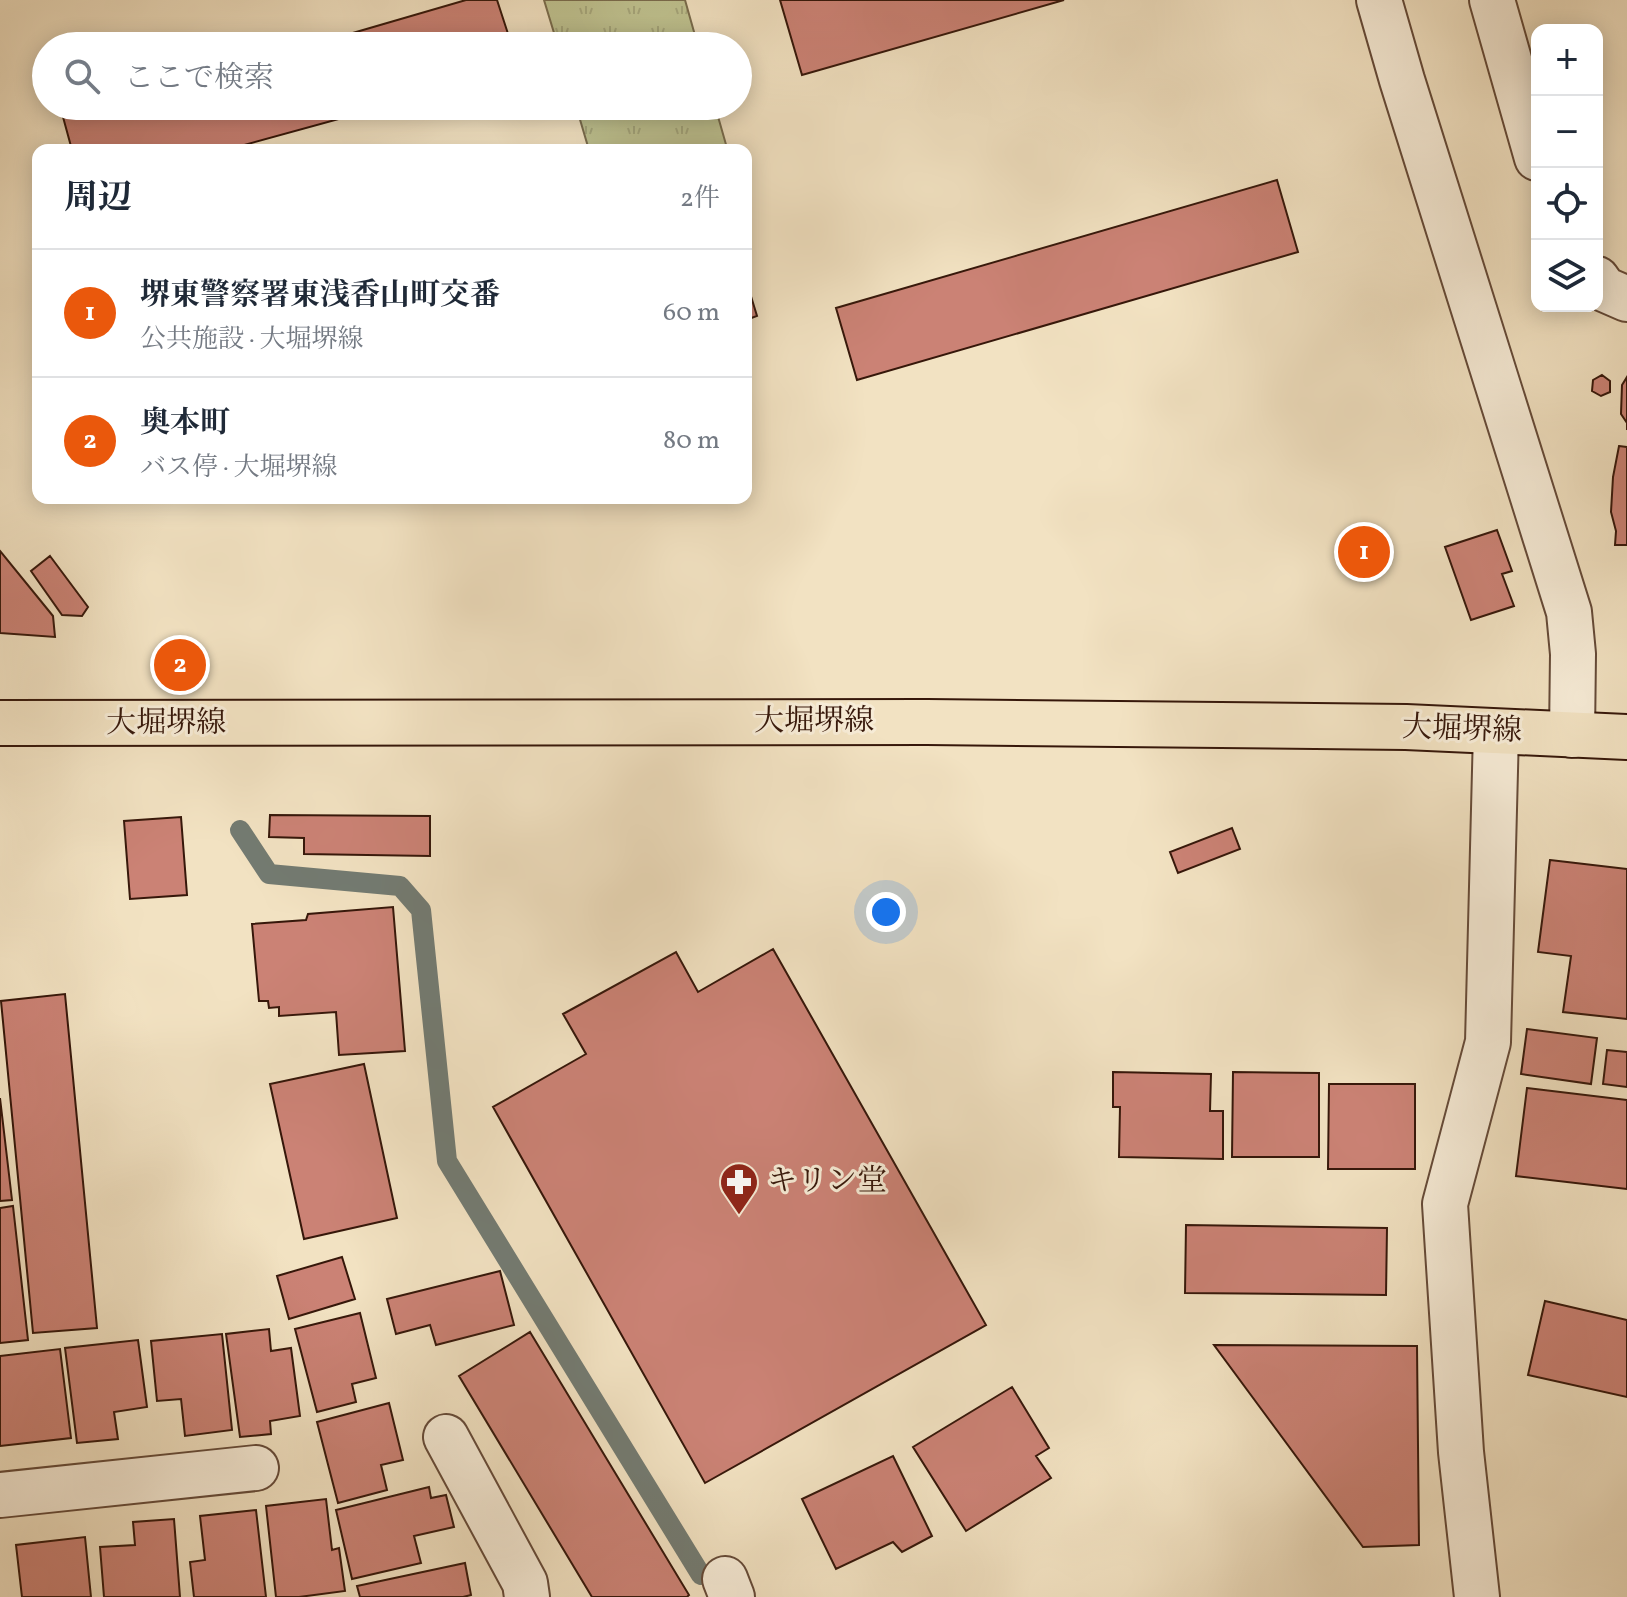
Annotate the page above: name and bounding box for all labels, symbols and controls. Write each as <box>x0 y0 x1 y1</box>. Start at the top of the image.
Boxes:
map controls <box>1531 24 1603 312</box>
button: + <box>1531 24 1603 96</box>
search box <box>32 32 752 120</box>
icon: search <box>60 54 104 98</box>
text: ここで検索 <box>124 58 274 100</box>
button: − <box>1531 96 1603 168</box>
button: locate <box>1531 168 1603 240</box>
text: 周辺 <box>64 176 132 223</box>
text: 2件 <box>680 181 720 217</box>
button: layers <box>1531 240 1603 312</box>
text: 堺東警察署東浅香山町交番 <box>140 275 500 317</box>
text: 1 <box>85 295 95 331</box>
text: 60 m <box>663 295 720 331</box>
text: 公共施設 · 大堀堺線 <box>140 322 364 358</box>
text: 奥本町 <box>140 403 230 445</box>
text: 2 <box>83 423 97 459</box>
text: 80 m <box>663 423 720 459</box>
text: バス停 · 大堀堺線 <box>140 450 338 486</box>
pin: 1 <box>1338 522 1390 582</box>
pin: 2 <box>154 635 206 695</box>
street label: 大堀堺線 <box>754 701 874 743</box>
street label: 大堀堺線 <box>106 703 226 745</box>
street label: 大堀堺線 <box>1401 707 1523 753</box>
your location <box>866 892 906 932</box>
pharmacy icon: キリン堂 <box>718 1161 760 1216</box>
place label: キリン堂 <box>767 1161 887 1203</box>

